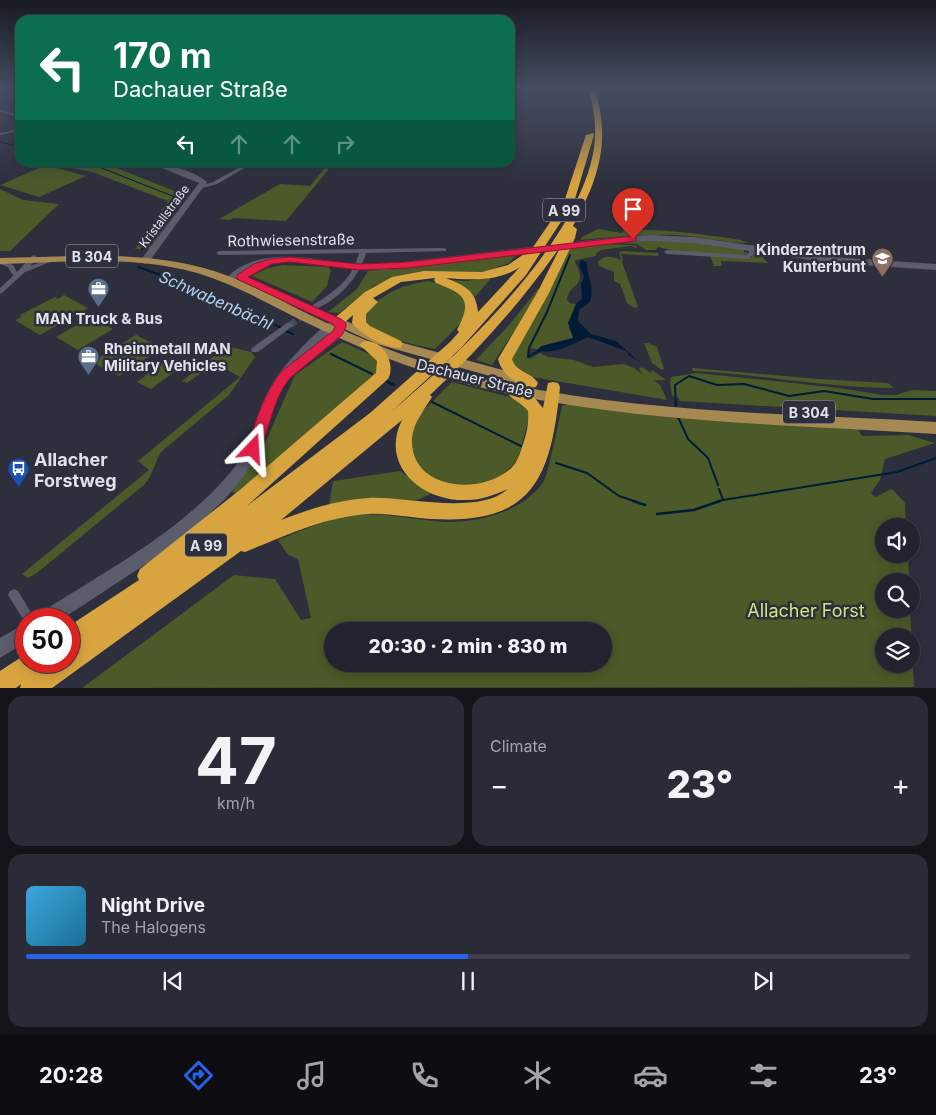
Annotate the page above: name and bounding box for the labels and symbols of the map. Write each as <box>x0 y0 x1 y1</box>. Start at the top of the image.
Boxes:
street label: Kristallstraße <box>136 182 192 250</box>
pin <box>612 188 654 239</box>
road number: A 99 <box>543 198 585 222</box>
street label: Rothwiesenstraße <box>227 229 355 251</box>
place label: Kinderzentrum Kunterbunt <box>756 240 866 276</box>
road number: B 304 <box>66 245 118 268</box>
school or university icon: Kinderzentrum Kunterbunt <box>870 246 894 277</box>
water label: Schwabenbächl <box>156 266 276 334</box>
office icon: MAN Truck & Bus <box>87 277 111 308</box>
place label: MAN Truck & Bus <box>35 309 163 328</box>
place label: Rheinmetall MAN Military Vehicles <box>104 339 231 375</box>
office icon: Rheinmetall MAN Military Vehicles <box>76 345 100 376</box>
street label: Dachauer Straße <box>415 354 535 402</box>
road number: B 304 <box>783 401 835 424</box>
position arrow <box>226 422 278 474</box>
place label: Allacher Forstweg <box>34 449 117 491</box>
bus stop icon: Allacher Forstweg <box>6 457 30 488</box>
road number: A 99 <box>185 534 227 556</box>
park label: Allacher Forst <box>747 600 865 621</box>
speed limit sign: 50 <box>15 608 80 673</box>

